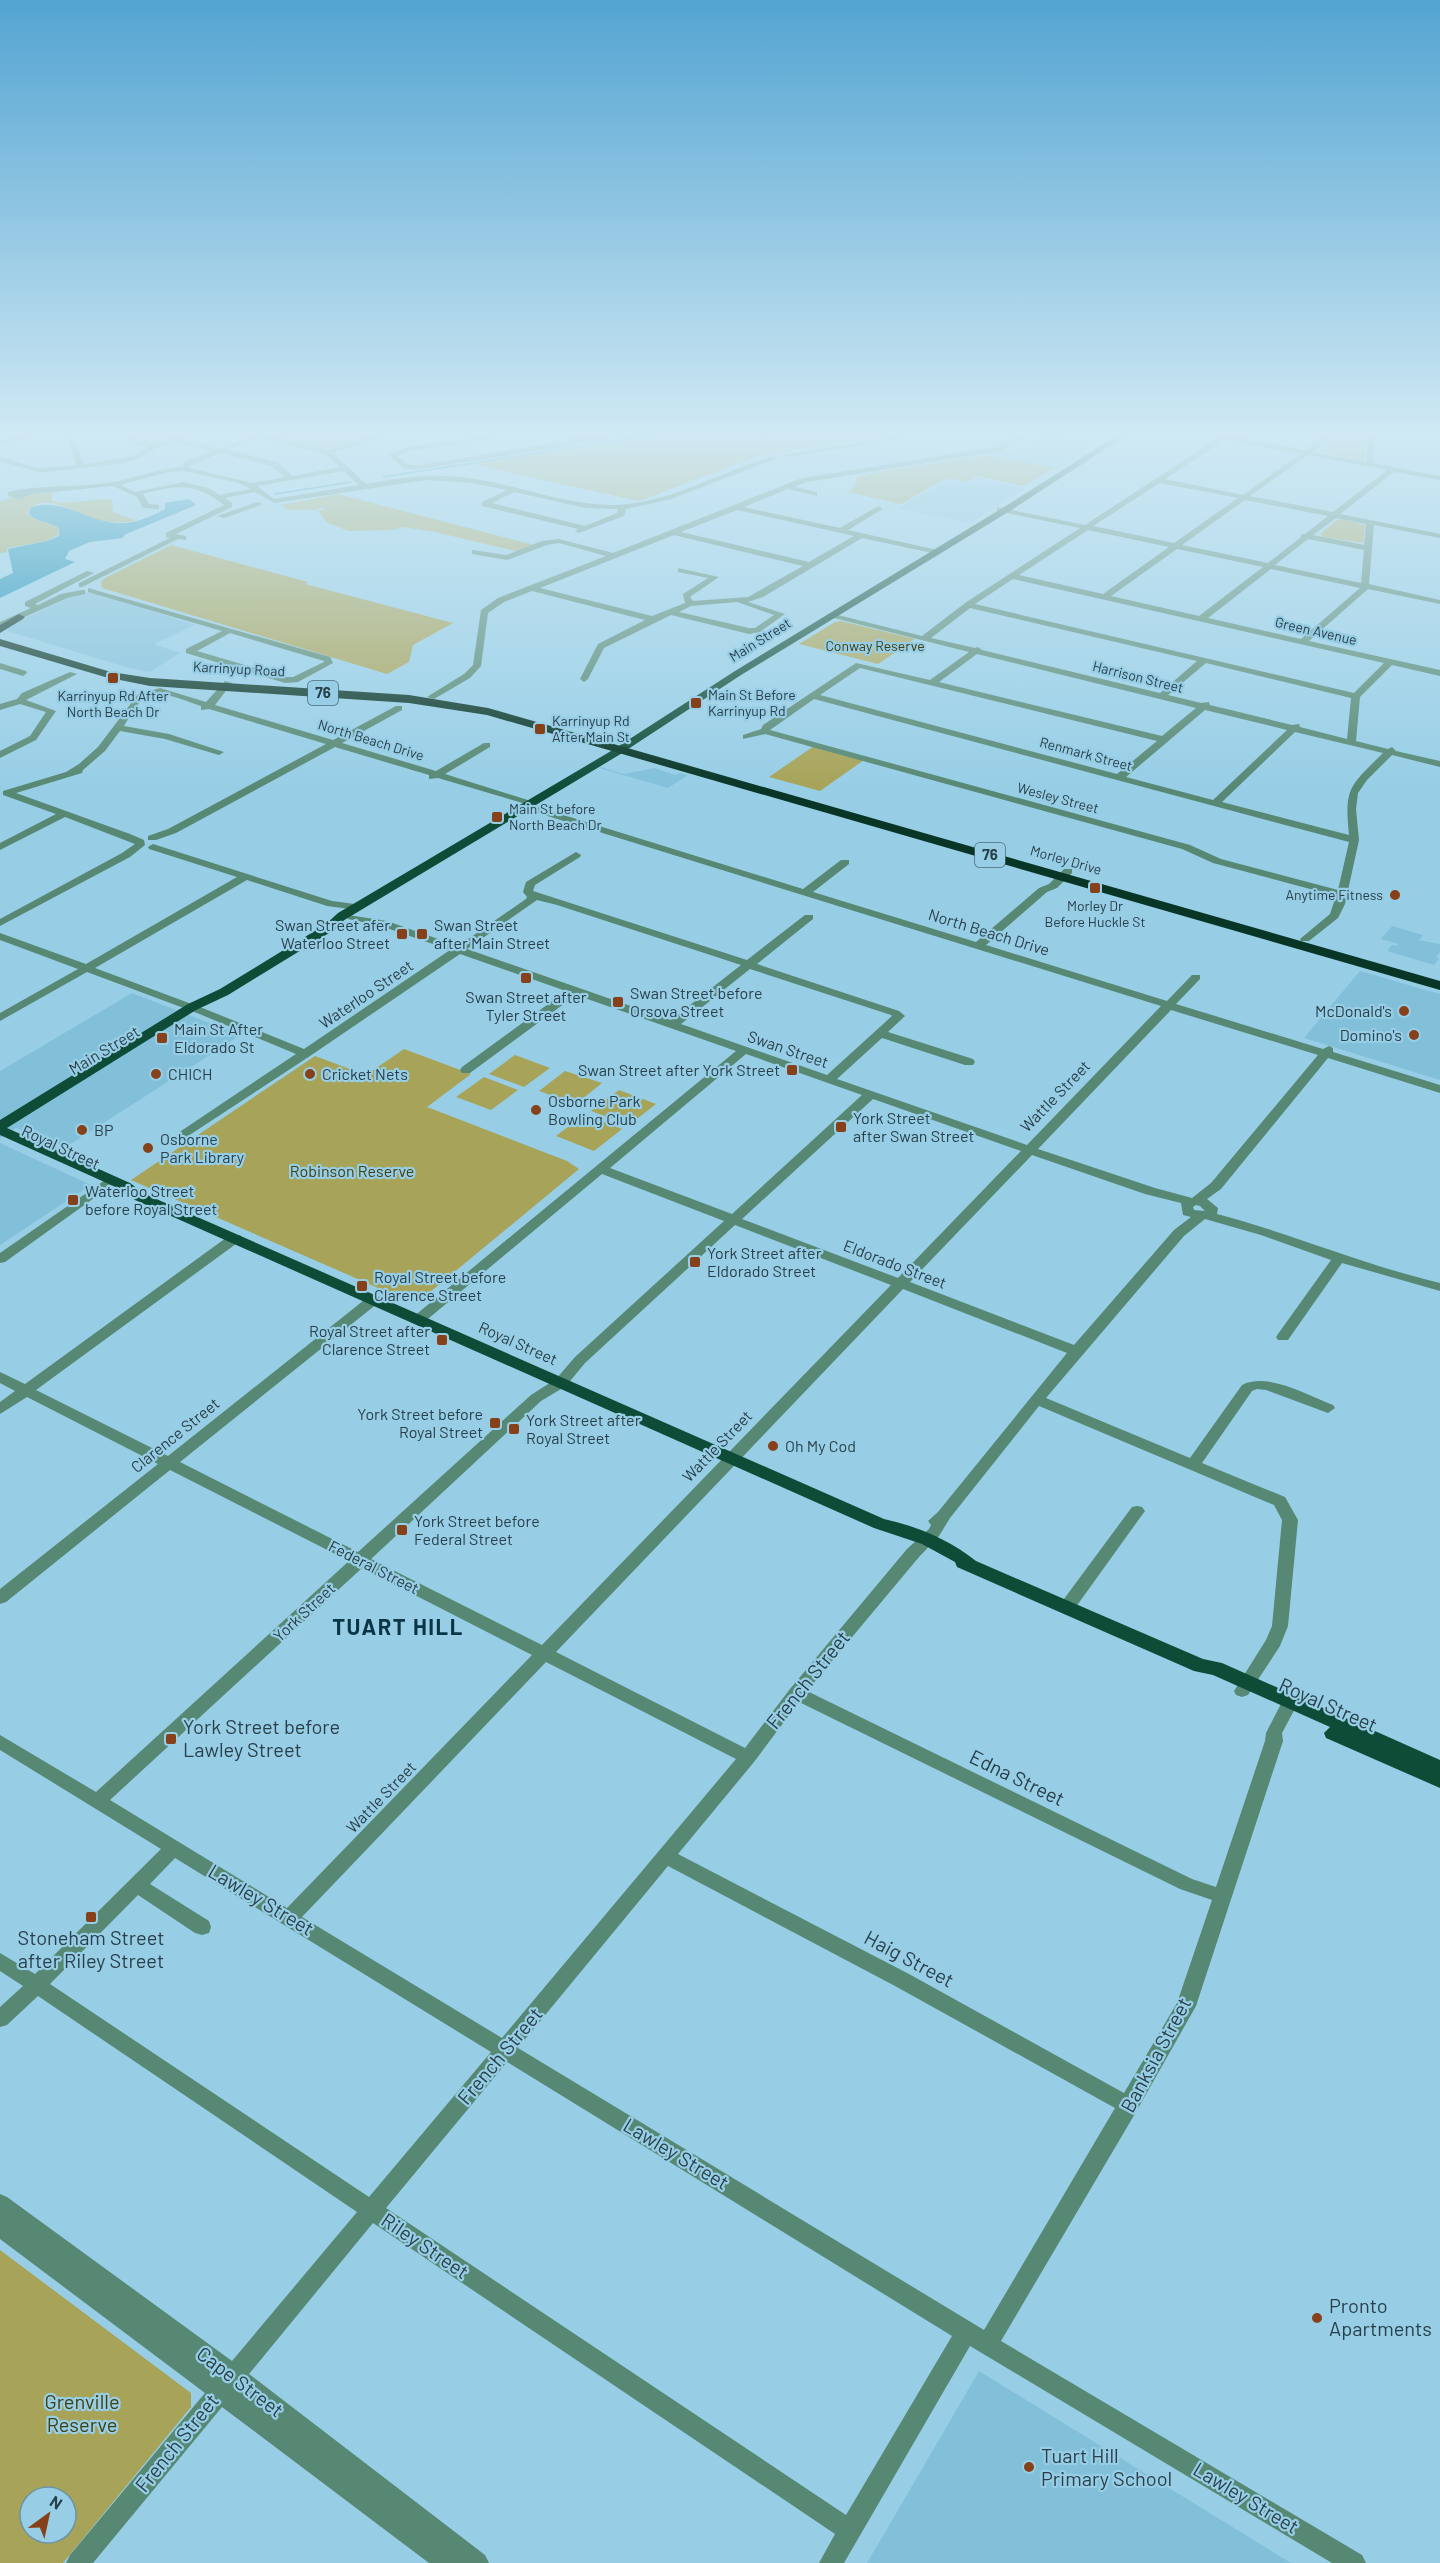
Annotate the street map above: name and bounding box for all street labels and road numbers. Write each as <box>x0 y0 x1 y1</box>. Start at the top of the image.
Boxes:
street label: Green Avenue <box>1274 613 1359 648</box>
street label: Main Street <box>726 614 794 665</box>
street label: Harrison Street <box>1091 657 1185 696</box>
street label: Karrinyup Road <box>192 658 286 679</box>
road number: 76 <box>308 681 338 705</box>
street label: North Beach Drive <box>316 715 426 764</box>
street label: Renmark Street <box>1038 733 1134 774</box>
street label: Wesley Street <box>1016 778 1101 817</box>
street label: Morley Drive <box>1028 841 1104 878</box>
road number: 76 <box>975 843 1005 867</box>
street label: North Beach Drive <box>926 904 1052 959</box>
street label: Waterloo Street <box>315 955 416 1032</box>
street label: Main Street <box>65 1021 143 1078</box>
street label: Swan Street <box>745 1026 831 1071</box>
street label: Wattle Street <box>1016 1056 1093 1135</box>
street label: Royal Street <box>19 1120 103 1173</box>
street label: Eldorado Street <box>841 1235 950 1292</box>
street label: Royal Street <box>476 1317 560 1368</box>
street label: Clarence Street <box>127 1393 223 1476</box>
street label: Wattle Street <box>678 1406 755 1485</box>
street label: Federal Street <box>326 1536 423 1597</box>
street label: York Street <box>269 1578 338 1645</box>
street label: French Street <box>760 1625 854 1733</box>
street label: Royal Street <box>1276 1672 1381 1736</box>
street label: Edna Street <box>966 1744 1069 1810</box>
street label: Wattle Street <box>342 1757 419 1836</box>
street label: Lawley Street <box>204 1858 319 1940</box>
street label: Haig Street <box>861 1925 958 1992</box>
street label: Banksia Street <box>1115 1993 1195 2116</box>
street label: French Street <box>452 2002 547 2109</box>
street label: Lawley Street <box>619 2112 734 2194</box>
street label: Riley Street <box>377 2207 474 2283</box>
street label: Cape Street <box>192 2341 289 2422</box>
street label: French Street <box>129 2388 223 2496</box>
street label: Lawley Street <box>1189 2456 1304 2538</box>

